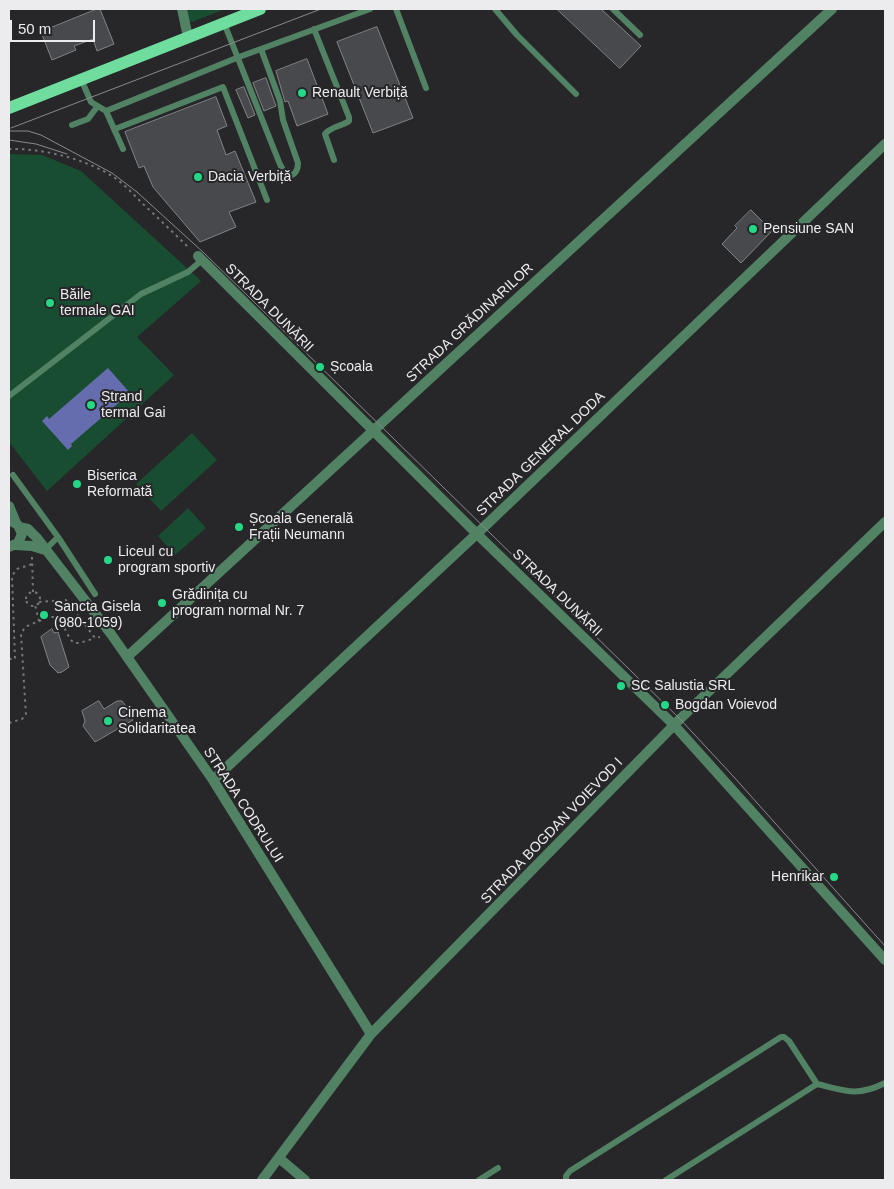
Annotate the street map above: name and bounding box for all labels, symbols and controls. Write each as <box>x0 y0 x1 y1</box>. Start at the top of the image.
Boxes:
scale bar <box>12 10 98 42</box>
text: 50 m <box>18 20 51 37</box>
place label: Renault Verbiță <box>312 85 408 101</box>
marker: Renault Verbiță <box>296 87 308 99</box>
place label: Dacia Verbiță <box>208 169 291 185</box>
marker: Dacia Verbiță <box>192 171 204 183</box>
place label: Pensiune SAN <box>763 221 854 237</box>
marker: Pensiune SAN <box>747 223 759 235</box>
street label: STRADA DUNĂRII <box>221 260 317 356</box>
street label: STRADA GRĂDINARILOR <box>403 260 537 386</box>
place label: Băile termale GAI <box>60 287 135 320</box>
marker: Băile termale GAI <box>44 297 56 309</box>
place label: Școala <box>330 359 373 375</box>
marker: Școala <box>314 361 326 373</box>
street label: STRADA GENERAL DODA <box>473 388 609 520</box>
place label: Ștrand termal Gai <box>101 389 166 422</box>
marker: Ștrand termal Gai <box>85 399 97 411</box>
place label: Biserica Reformată <box>87 468 152 501</box>
marker: Biserica Reformată <box>71 478 83 490</box>
place label: Școala Generală Frații Neumann <box>249 511 353 544</box>
marker: Școala Generală Frații Neumann <box>233 521 245 533</box>
place label: Liceul cu program sportiv <box>118 544 215 576</box>
street label: STRADA DUNĂRII <box>509 546 605 640</box>
marker: Liceul cu program sportiv <box>102 554 114 566</box>
place label: Grădinița cu program normal Nr. 7 <box>172 587 304 620</box>
marker: Grădinița cu program normal Nr. 7 <box>156 597 168 609</box>
place label: Sancta Gisela (980-1059) <box>54 599 141 632</box>
marker: Sancta Gisela (980-1059) <box>38 609 50 621</box>
place label: SC Salustia SRL <box>631 678 735 694</box>
marker: SC Salustia SRL <box>615 680 627 692</box>
place label: Bogdan Voievod <box>675 697 777 713</box>
marker: Bogdan Voievod <box>659 699 671 711</box>
place label: Cinema Solidaritatea <box>118 705 196 738</box>
marker: Cinema Solidaritatea <box>102 715 114 727</box>
street label: STRADA CODRULUI <box>200 744 286 866</box>
street label: STRADA BOGDAN VOIEVOD I <box>478 754 626 908</box>
place label: Henrikar <box>771 869 824 885</box>
marker: Henrikar <box>828 871 840 883</box>

